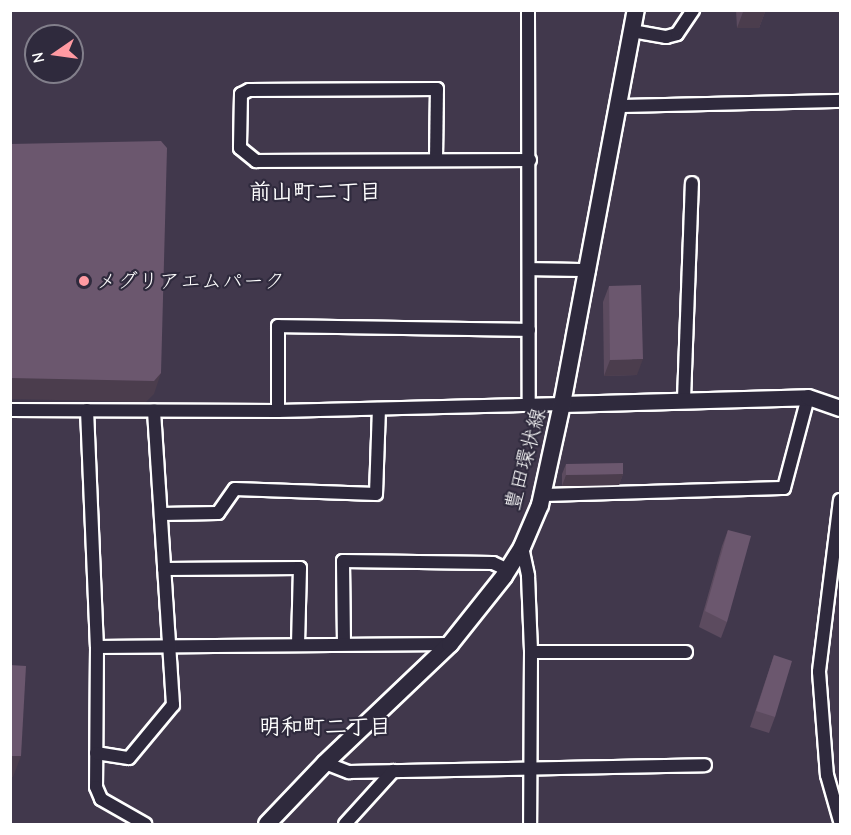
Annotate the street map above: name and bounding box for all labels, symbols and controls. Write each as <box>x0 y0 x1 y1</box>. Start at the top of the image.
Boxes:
north arrow <box>24 24 84 84</box>
text: N <box>28 50 48 65</box>
district label: 前山町二丁目 <box>249 180 381 206</box>
place label: メグリアエムパーク <box>96 268 285 294</box>
marker: メグリアエムパーク <box>77 274 91 288</box>
street label: 豊田環状線 <box>499 405 551 513</box>
district label: 明和町二丁目 <box>259 715 391 741</box>

